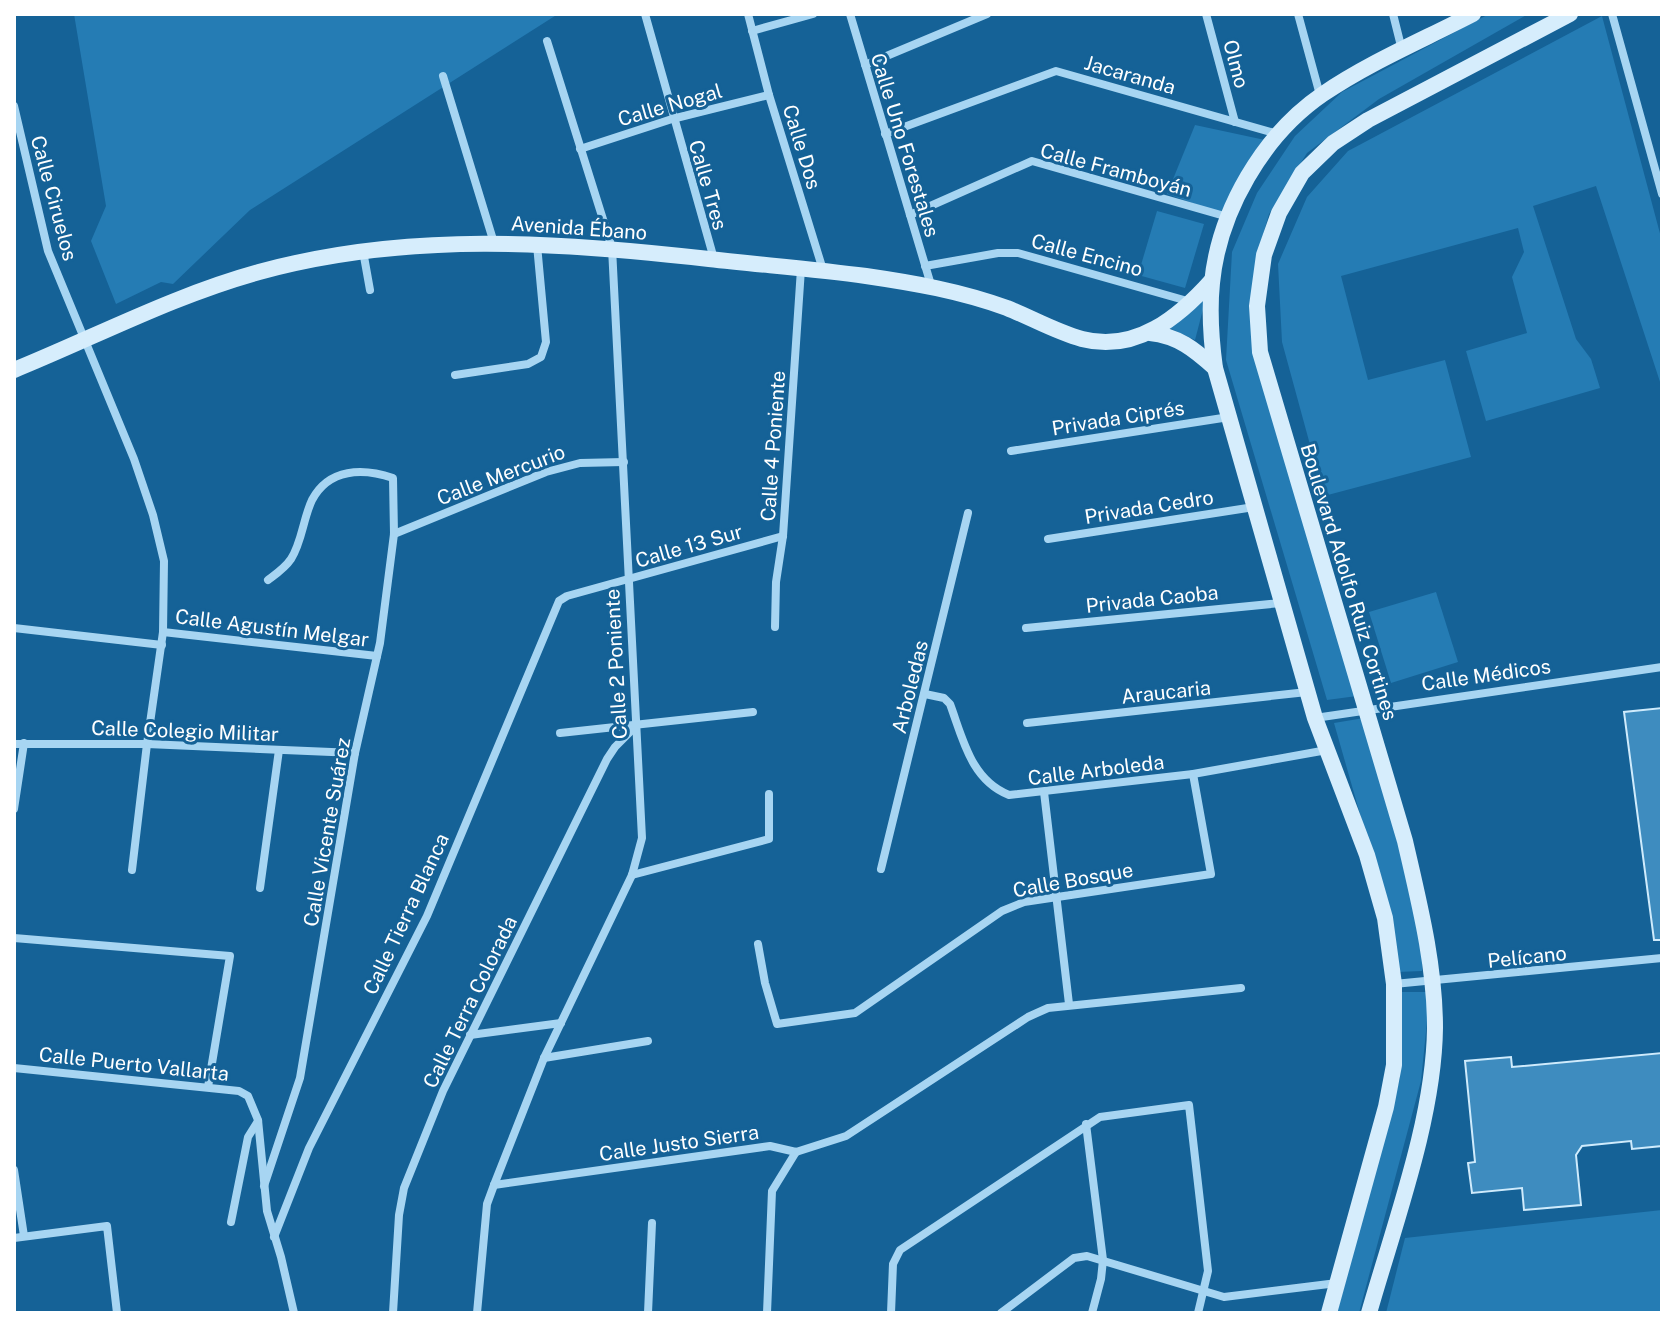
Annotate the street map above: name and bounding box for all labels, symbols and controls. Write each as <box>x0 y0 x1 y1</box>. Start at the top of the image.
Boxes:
street label: Olmo <box>1218 37 1254 91</box>
street label: Calle Uno Forestales <box>866 50 944 240</box>
street label: Jacaranda <box>1082 51 1178 99</box>
street label: Calle Nogal <box>615 79 725 131</box>
street label: Calle Dos <box>778 102 826 192</box>
street label: Calle Ciruelos <box>26 133 82 263</box>
street label: Calle Tres <box>684 137 732 233</box>
street label: Calle Framboyán <box>1038 138 1194 202</box>
street label: Avenida Ébano <box>510 210 648 245</box>
street label: Calle Encino <box>1029 229 1145 281</box>
street label: Calle 4 Poniente <box>756 370 790 522</box>
street label: Privada Ciprés <box>1050 396 1186 440</box>
street label: Calle Mercurio <box>434 440 568 510</box>
street label: Boulevard Adolfo Ruiz Cortines <box>1295 441 1403 723</box>
street label: Privada Cedro <box>1083 485 1215 529</box>
street label: Calle 13 Sur <box>633 519 746 573</box>
street label: Privada Caoba <box>1085 580 1219 618</box>
street label: Calle 2 Poniente <box>600 588 632 740</box>
street label: Calle Agustín Melgar <box>174 604 370 652</box>
street label: Arboledas <box>887 638 933 736</box>
street label: Calle Médicos <box>1420 654 1552 696</box>
street label: Araucaria <box>1120 675 1212 709</box>
street label: Calle Colegio Militar <box>91 716 279 746</box>
street label: Calle Vicente Suárez <box>299 736 355 928</box>
street label: Calle Arboleda <box>1026 750 1166 790</box>
street label: Calle Tierra Blanca <box>358 830 454 998</box>
street label: Calle Bosque <box>1011 858 1135 902</box>
street label: Calle Terra Colorada <box>418 912 522 1092</box>
street label: Pelícano <box>1486 941 1568 973</box>
street label: Calle Puerto Vallarta <box>38 1042 230 1086</box>
street label: Calle Justo Sierra <box>598 1120 760 1166</box>

